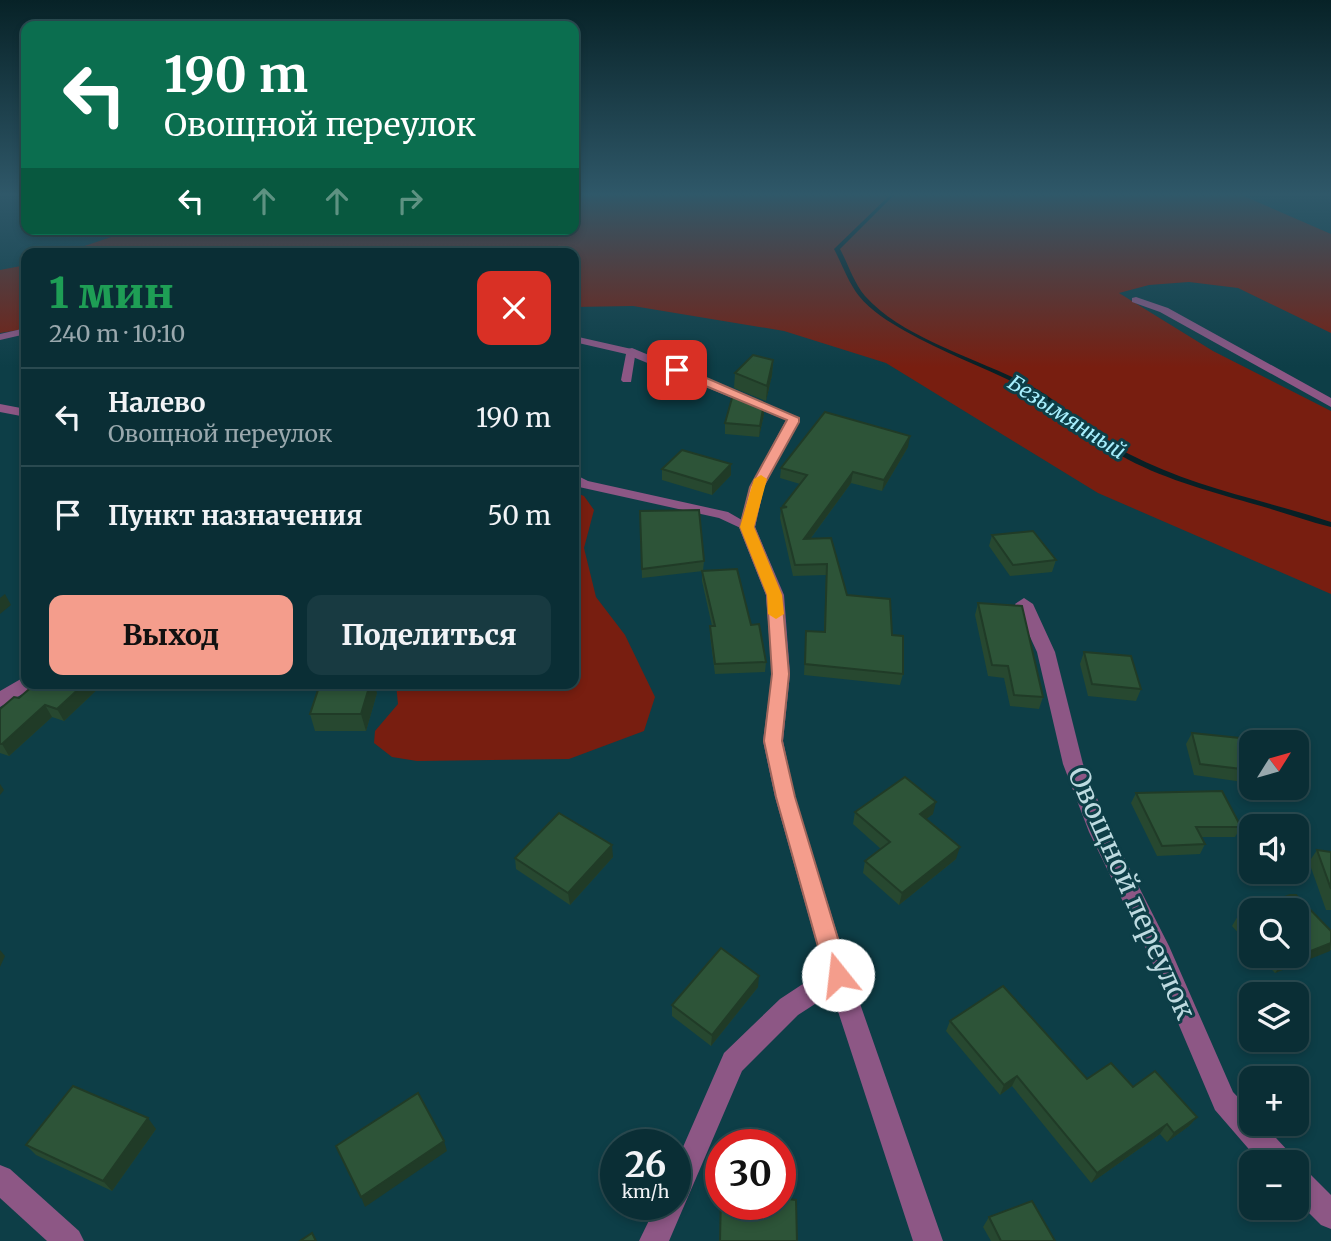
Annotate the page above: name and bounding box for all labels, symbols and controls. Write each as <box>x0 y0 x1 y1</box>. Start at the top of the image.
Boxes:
text: 190 m <box>164 44 308 105</box>
icon: left <box>49 49 140 140</box>
text: Овощной переулок <box>164 105 476 145</box>
icon: left <box>172 182 210 220</box>
icon: ahead <box>245 182 283 220</box>
icon: ahead <box>318 182 356 220</box>
icon: right <box>391 182 429 220</box>
text: 1 мин <box>49 267 174 319</box>
button: close <box>477 271 551 345</box>
text: 240 m · 10:10 <box>49 319 185 348</box>
pin <box>647 340 707 400</box>
icon: arrive <box>658 351 696 389</box>
water label: Безымянный <box>1003 369 1131 465</box>
text: Налево <box>108 386 206 419</box>
icon: left <box>49 398 87 436</box>
text: 190 m <box>476 401 551 434</box>
text: Овощной переулок <box>108 419 332 448</box>
icon: arrive <box>49 496 87 534</box>
text: Пункт назначения <box>108 499 362 532</box>
text: 50 m <box>487 499 551 532</box>
button: Выход <box>49 595 293 675</box>
button: Поделиться <box>307 595 551 675</box>
north arrow <box>1239 730 1309 800</box>
map controls <box>1239 730 1309 1220</box>
street label: Овощной переулок <box>1060 761 1204 1025</box>
button: sound <box>1239 814 1309 884</box>
button: search <box>1239 898 1309 968</box>
position arrow <box>801 938 875 1012</box>
button: layers <box>1239 982 1309 1052</box>
button: + <box>1239 1066 1309 1136</box>
speed limit sign: 30 <box>705 1129 796 1220</box>
text: 26 <box>625 1143 666 1187</box>
button: − <box>1239 1150 1309 1220</box>
text: km/h <box>622 1180 669 1203</box>

